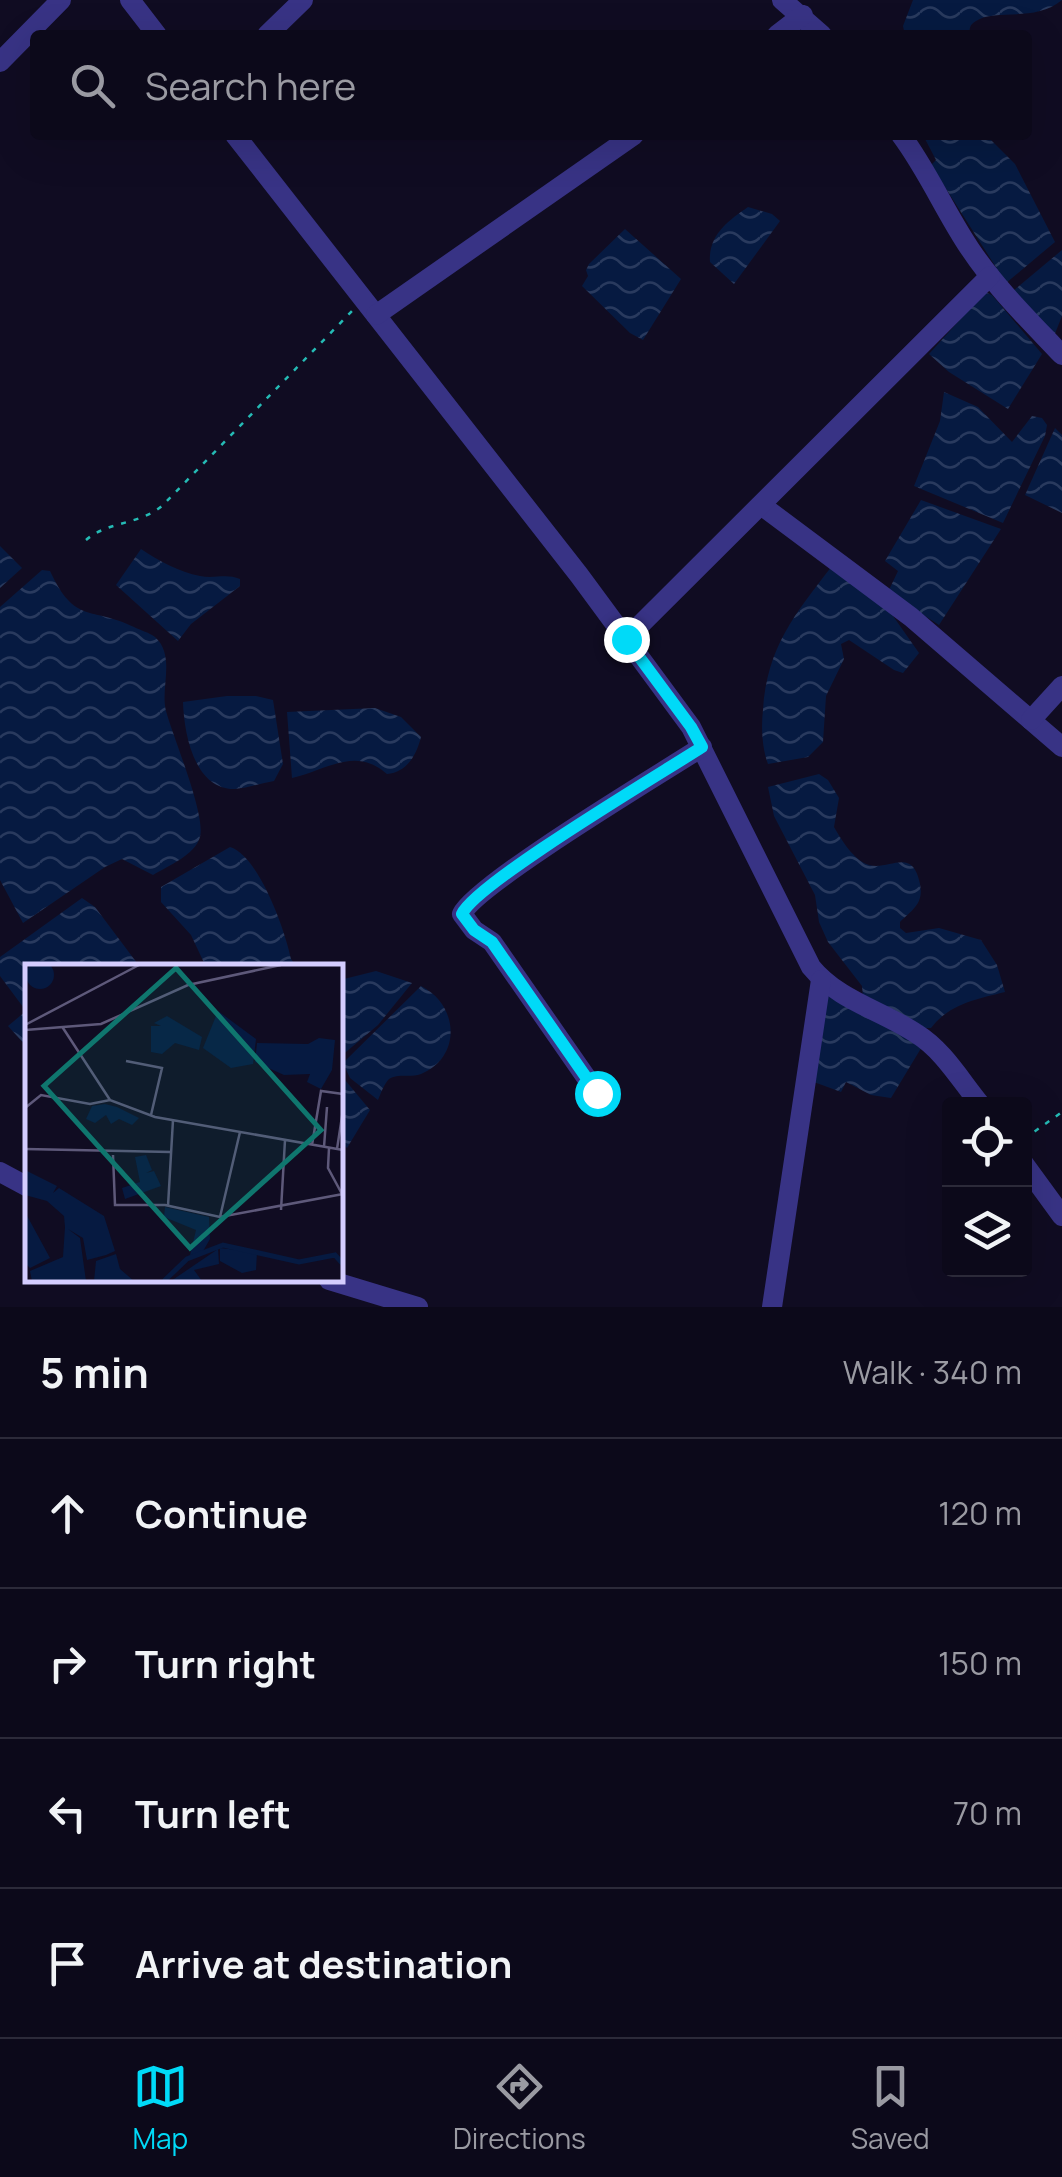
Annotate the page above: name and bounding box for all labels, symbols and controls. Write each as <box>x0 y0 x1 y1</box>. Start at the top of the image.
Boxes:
search box <box>30 30 1032 140</box>
icon: search <box>65 58 120 113</box>
text: Search here <box>145 59 356 111</box>
route end <box>604 617 650 663</box>
inset map <box>25 964 342 1282</box>
route start <box>575 1071 621 1117</box>
map controls <box>942 1097 1032 1277</box>
button: locate <box>942 1097 1032 1187</box>
button: layers <box>942 1187 1032 1277</box>
text: 5 min <box>40 1343 149 1401</box>
text: Walk · 340 m <box>843 1350 1022 1394</box>
icon: ahead <box>40 1486 95 1541</box>
text: Continue <box>135 1487 308 1539</box>
text: 120 m <box>938 1491 1022 1535</box>
icon: right <box>40 1636 95 1691</box>
text: Turn right <box>135 1637 316 1689</box>
text: 150 m <box>938 1641 1022 1685</box>
icon: left <box>40 1786 95 1841</box>
text: Turn left <box>135 1787 291 1839</box>
text: 70 m <box>953 1791 1022 1835</box>
icon: arrive <box>40 1936 95 1991</box>
text: Arrive at destination <box>135 1937 512 1989</box>
tab: Map <box>132 2059 188 2157</box>
tab: Directions <box>453 2059 586 2157</box>
tab: Saved <box>851 2059 930 2157</box>

